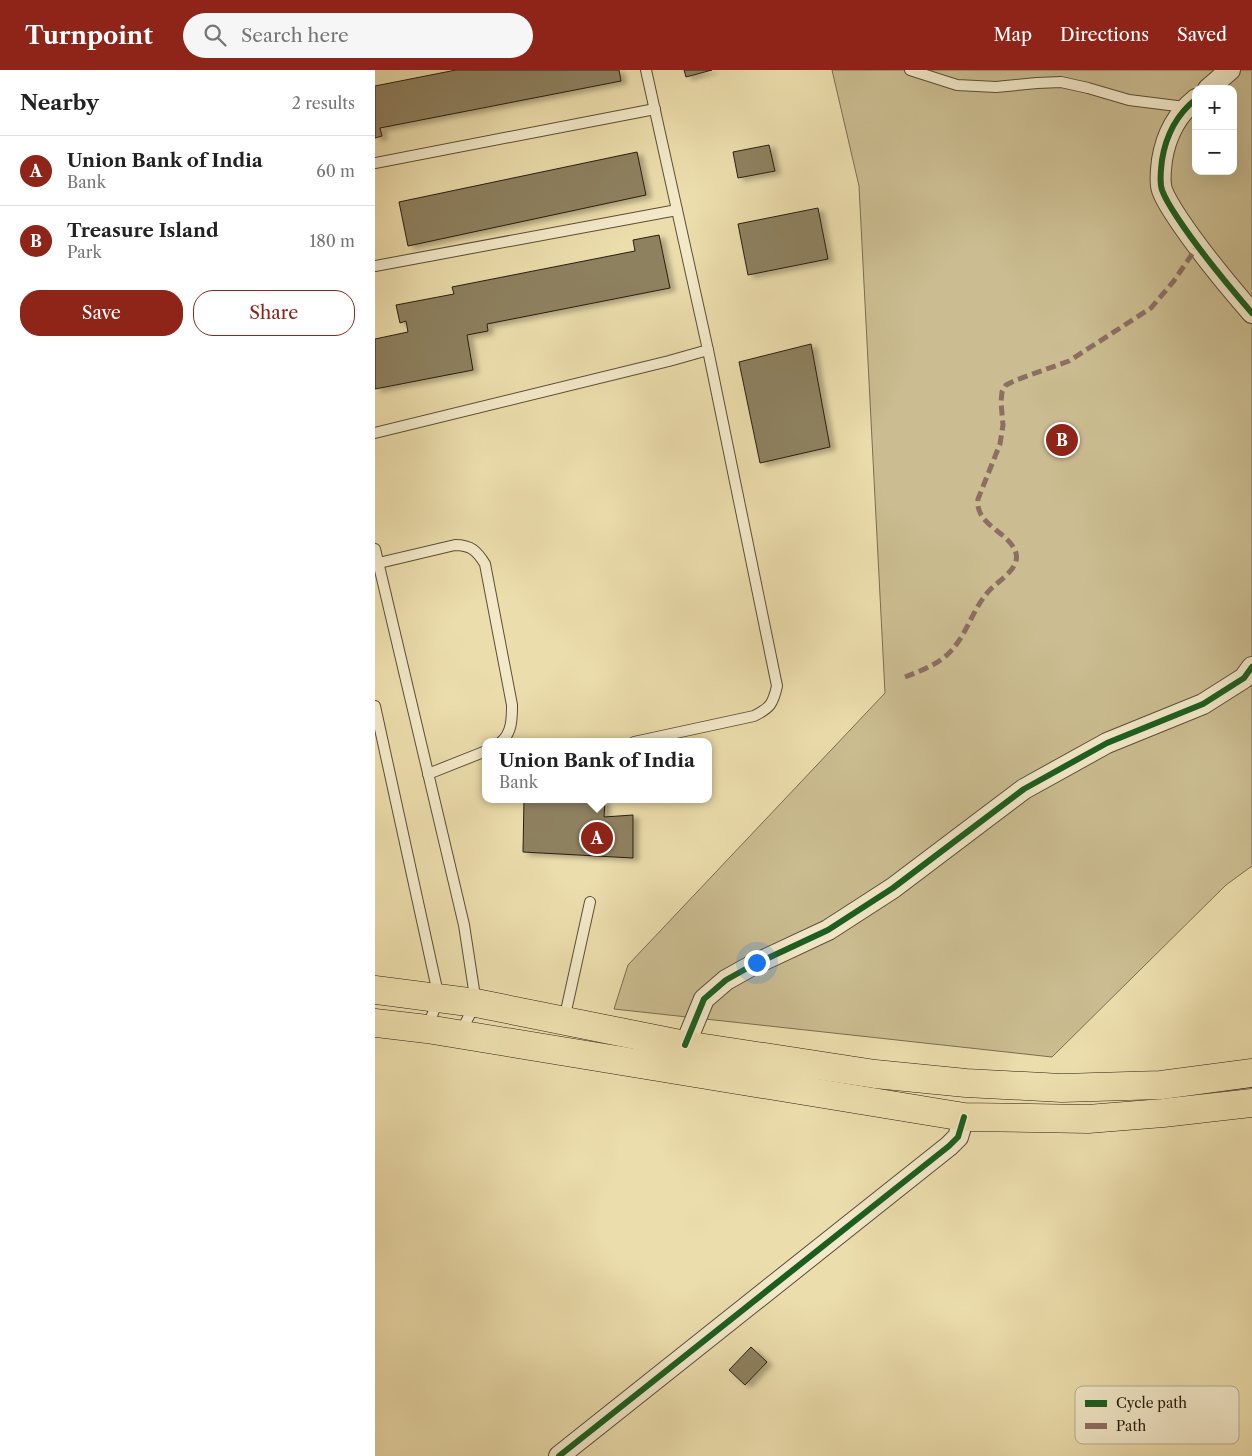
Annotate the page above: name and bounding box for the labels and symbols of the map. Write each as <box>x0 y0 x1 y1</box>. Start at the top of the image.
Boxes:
pin: B <box>1046 421 1078 459</box>
pin: A <box>581 819 613 857</box>
your location <box>744 950 770 976</box>
legend <box>1075 1386 1239 1444</box>
text: Cycle path <box>1116 1394 1187 1412</box>
text: Path <box>1116 1417 1146 1435</box>

